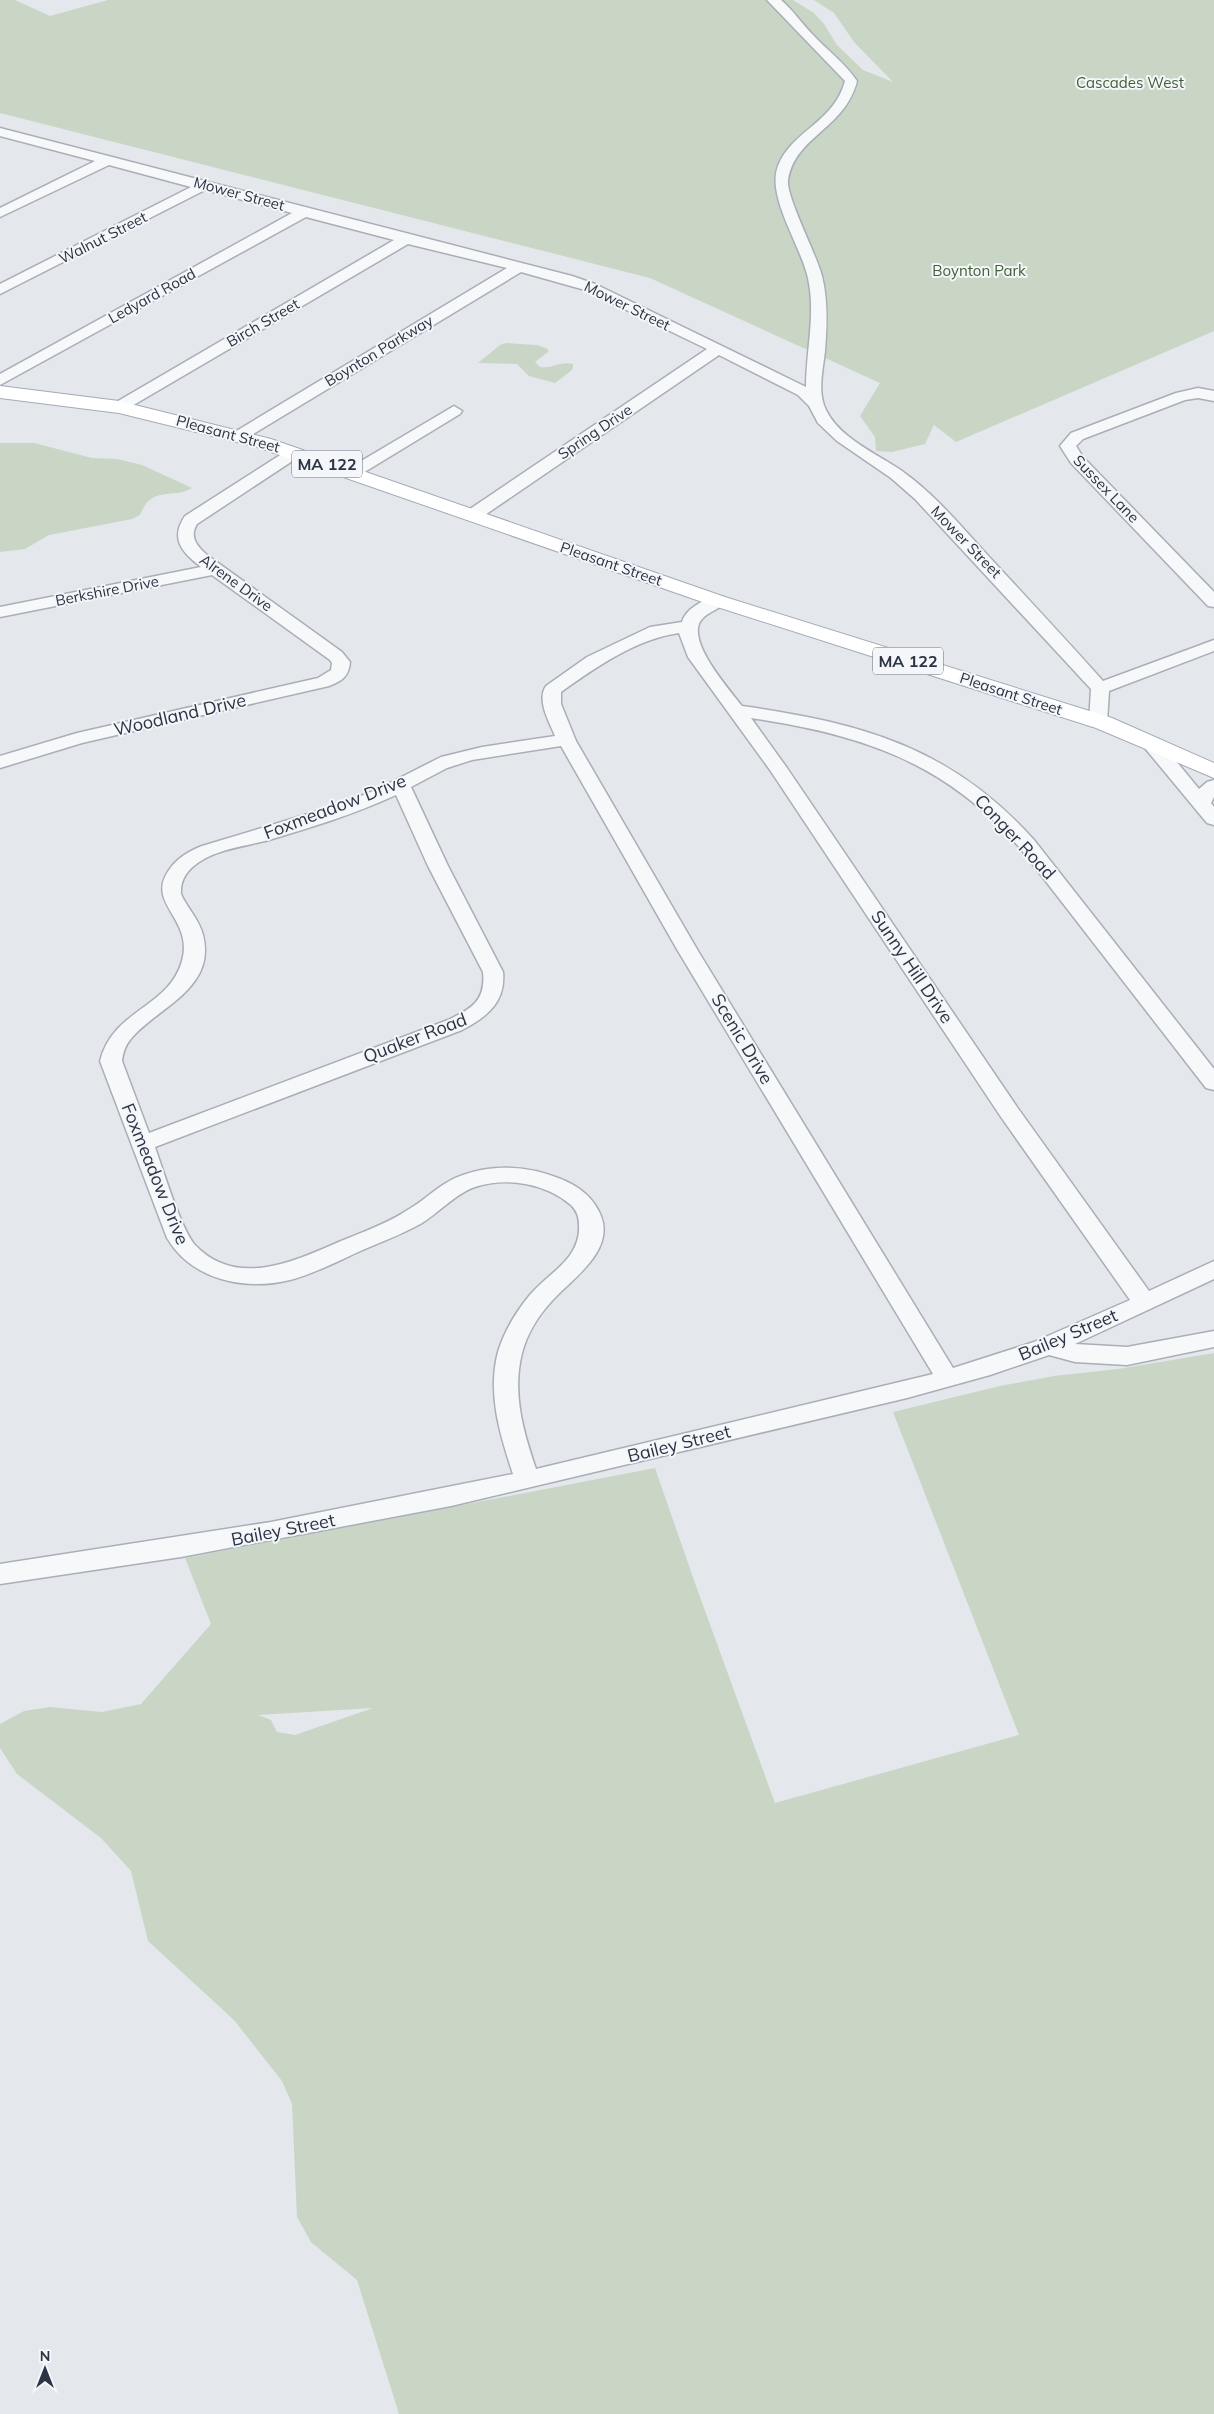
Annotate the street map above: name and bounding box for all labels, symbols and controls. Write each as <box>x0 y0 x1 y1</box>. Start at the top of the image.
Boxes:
park label: Cascades West <box>1076 73 1184 92</box>
street label: Mower Street <box>192 172 287 215</box>
street label: Walnut Street <box>55 207 150 268</box>
park label: Boynton Park <box>932 261 1026 280</box>
street label: Ledyard Road <box>105 264 199 327</box>
street label: Mower Street <box>581 277 673 335</box>
street label: Birch Street <box>223 294 302 351</box>
street label: Boynton Parkway <box>321 311 436 390</box>
street label: Spring Drive <box>554 400 635 463</box>
street label: Pleasant Street <box>174 411 282 456</box>
road number: MA 122 <box>292 450 362 478</box>
street label: Sussex Lane <box>1069 451 1143 527</box>
street label: Mower Street <box>927 502 1006 582</box>
street label: Pleasant Street <box>558 537 665 590</box>
street label: Alrene Drive <box>196 550 276 615</box>
street label: Berkshire Drive <box>54 571 160 610</box>
road number: MA 122 <box>873 648 943 674</box>
street label: Pleasant Street <box>958 668 1065 719</box>
street label: Woodland Drive <box>112 688 248 741</box>
street label: Foxmeadow Drive <box>260 769 409 844</box>
street label: Conger Road <box>970 789 1061 884</box>
street label: Sunny Hill Drive <box>866 906 959 1028</box>
street label: Scenic Drive <box>706 989 778 1088</box>
street label: Quaker Road <box>360 1007 470 1068</box>
street label: Foxmeadow Drive <box>117 1100 194 1248</box>
street label: Bailey Street <box>1015 1303 1121 1366</box>
street label: Bailey Street <box>625 1420 733 1467</box>
street label: Bailey Street <box>229 1508 337 1551</box>
north arrow <box>20 2344 70 2394</box>
text: N <box>40 2347 50 2365</box>

